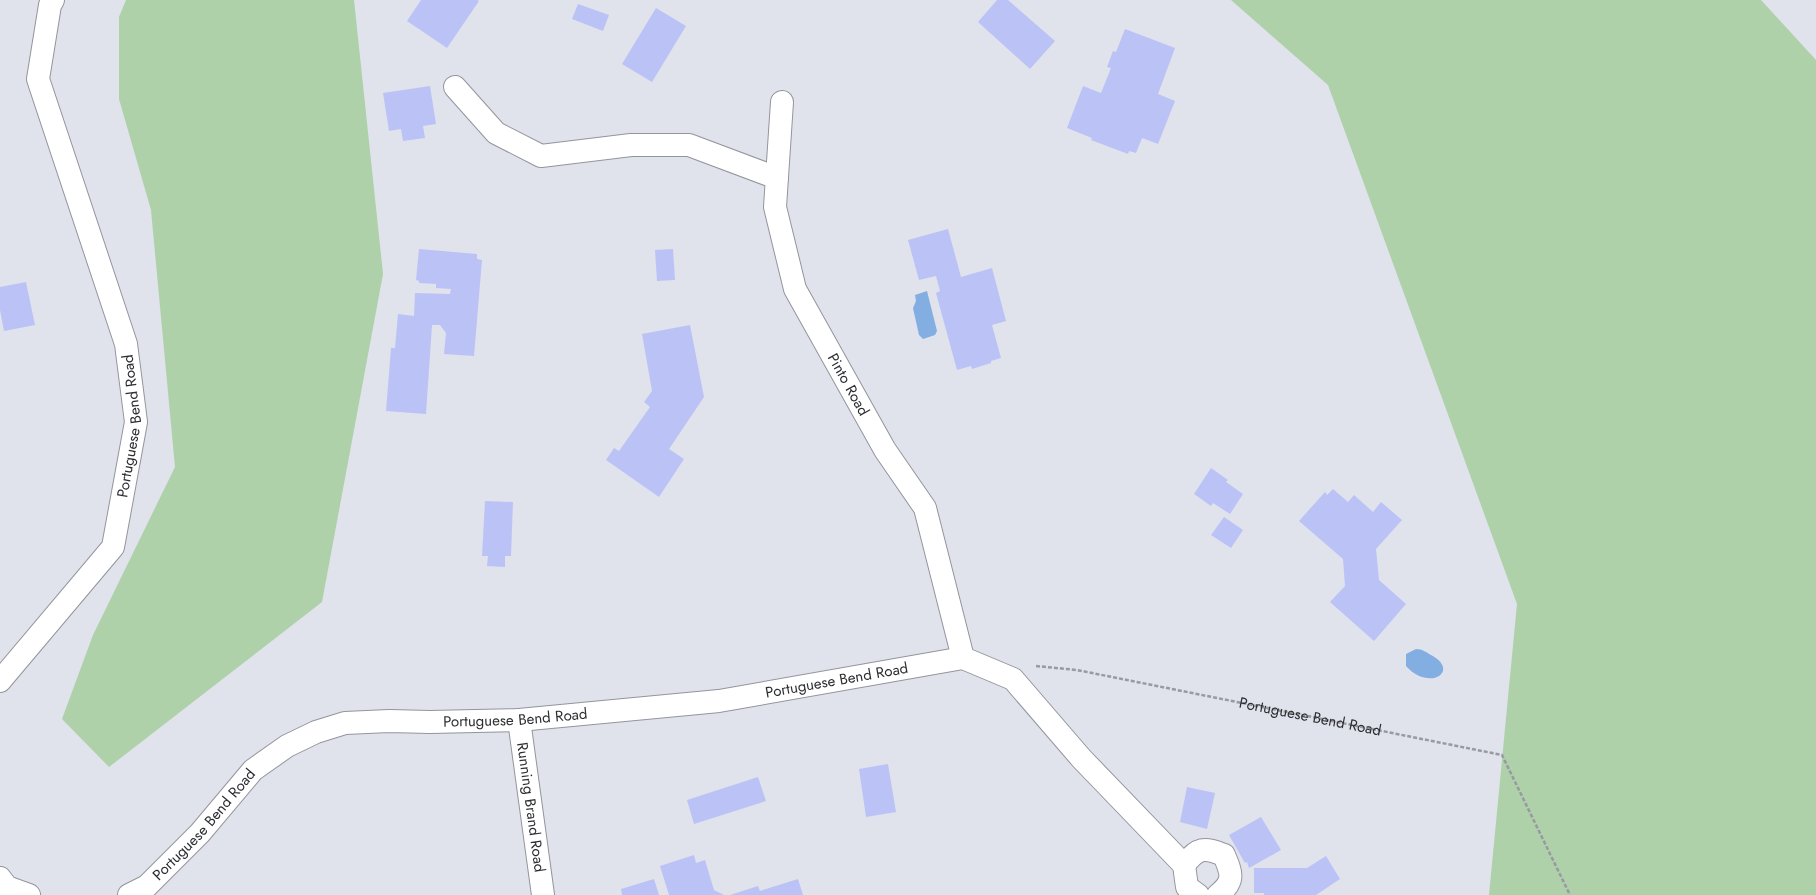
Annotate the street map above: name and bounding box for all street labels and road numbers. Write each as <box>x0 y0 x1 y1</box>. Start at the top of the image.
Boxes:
street label: Pinto Road <box>822 349 875 420</box>
street label: Portuguese Bend Road <box>111 353 147 499</box>
street label: Portuguese Bend Road <box>764 657 910 704</box>
street label: Portuguese Bend Road <box>1237 692 1383 742</box>
street label: Portuguese Bend Road <box>443 703 588 733</box>
street label: Running Brand Road <box>511 741 551 874</box>
street label: Portuguese Bend Road <box>147 764 261 886</box>

